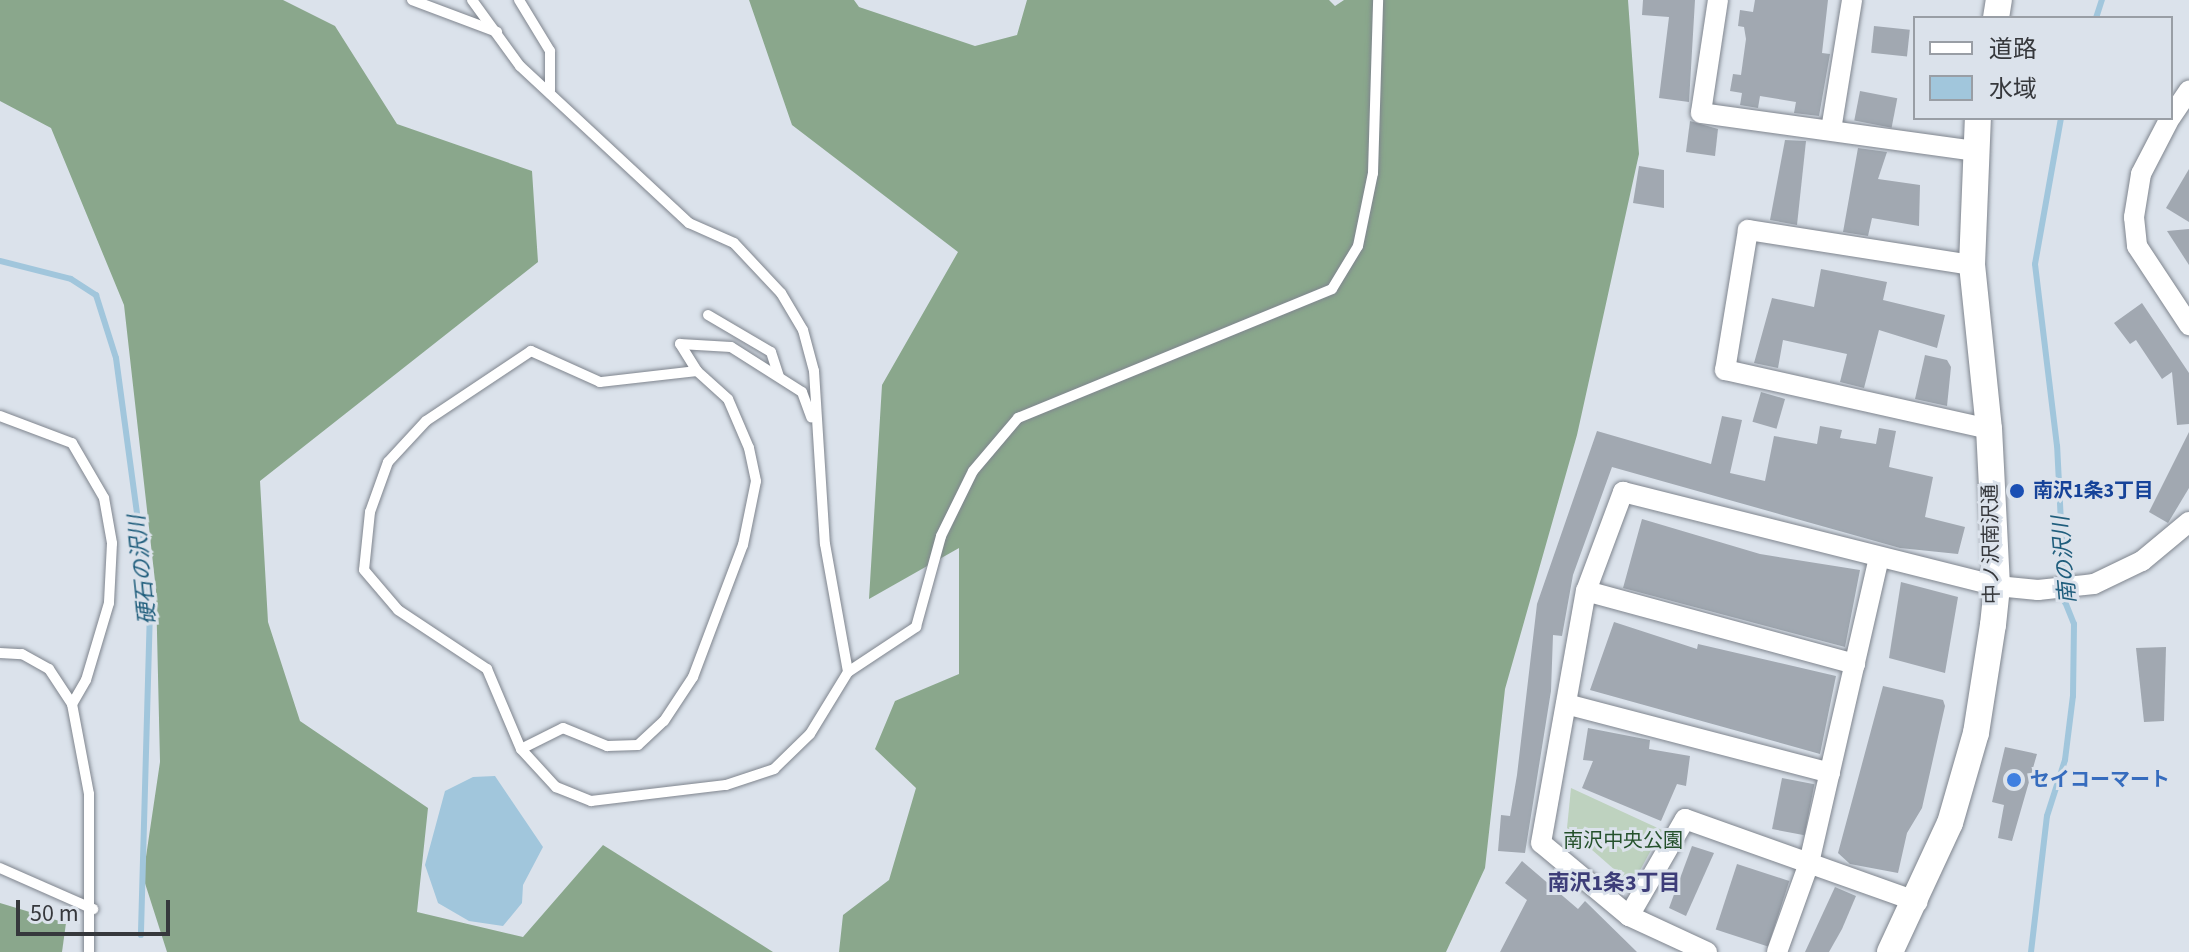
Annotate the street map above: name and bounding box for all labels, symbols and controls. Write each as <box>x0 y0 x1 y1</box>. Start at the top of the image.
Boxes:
legend <box>1913 16 2173 120</box>
text: 道路 <box>1989 32 2037 67</box>
text: 水域 <box>1989 72 2037 107</box>
place label: 南沢1条3丁目 <box>2033 479 2154 503</box>
marker: 南沢1条3丁目 <box>2008 482 2026 500</box>
street label: 中ノ沢南沢通 <box>1979 484 2005 604</box>
water label: 硬石の沢川 <box>124 514 162 626</box>
water label: 南の沢川 <box>2048 515 2082 605</box>
place label: セイコーマート <box>2030 768 2170 792</box>
marker: セイコーマート <box>2005 771 2023 789</box>
park label: 南沢中央公園 <box>1563 829 1683 853</box>
district label: 南沢1条3丁目 <box>1547 871 1681 897</box>
scale bar <box>20 884 174 934</box>
text: 50 m <box>30 896 79 931</box>

